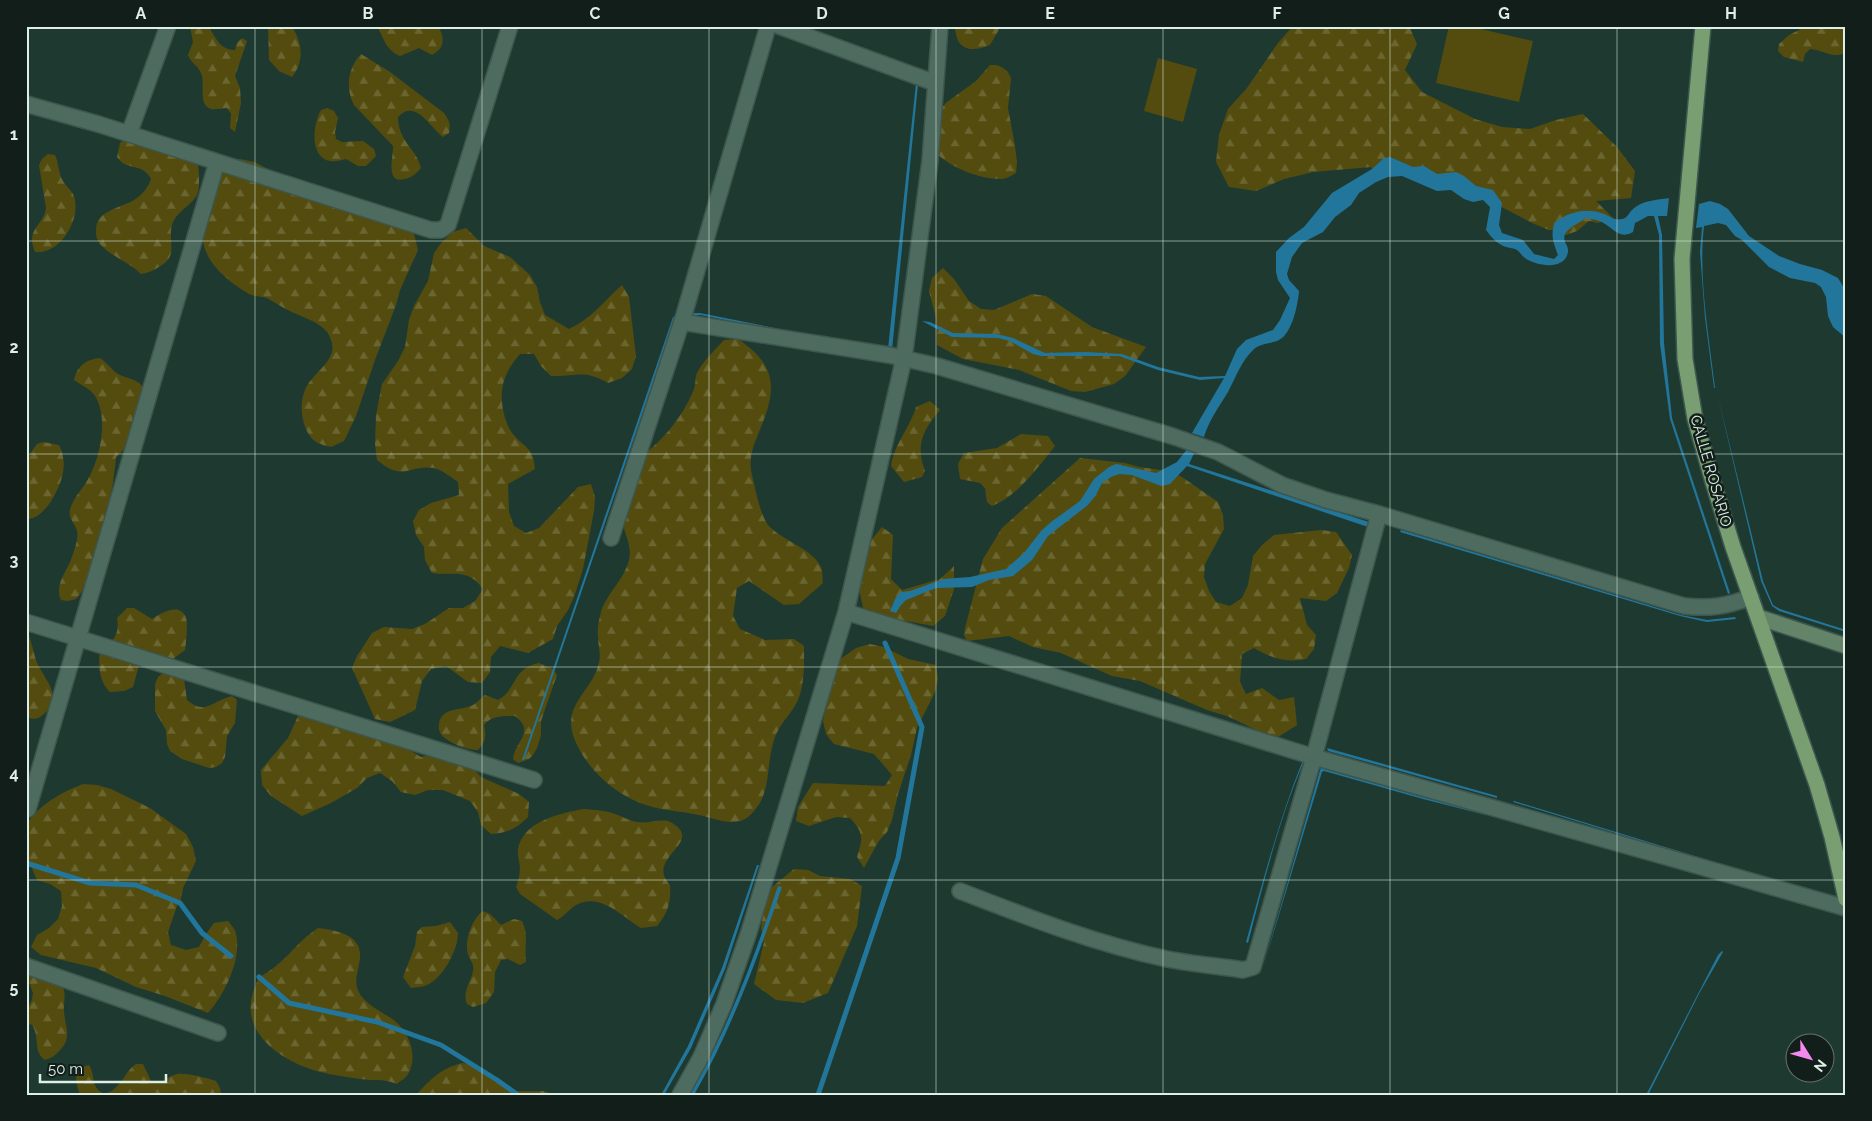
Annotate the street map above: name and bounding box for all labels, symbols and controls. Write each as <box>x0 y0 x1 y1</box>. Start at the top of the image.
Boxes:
text: A <box>136 4 147 23</box>
text: B <box>363 4 374 23</box>
text: C <box>590 4 601 23</box>
text: D <box>816 4 828 23</box>
text: E <box>1045 4 1055 23</box>
text: F <box>1272 4 1282 23</box>
text: G <box>1498 4 1510 23</box>
text: H <box>1725 4 1737 23</box>
text: 1 <box>10 125 18 144</box>
text: 2 <box>9 338 19 357</box>
street label: CALLE ROSARIO <box>1686 413 1736 529</box>
text: 3 <box>10 551 19 570</box>
text: 4 <box>9 764 19 783</box>
text: 5 <box>10 978 19 997</box>
north arrow <box>1784 1034 1834 1084</box>
scale bar <box>40 1051 166 1083</box>
text: N <box>1811 1057 1830 1075</box>
text: 50 m <box>48 1060 83 1078</box>

